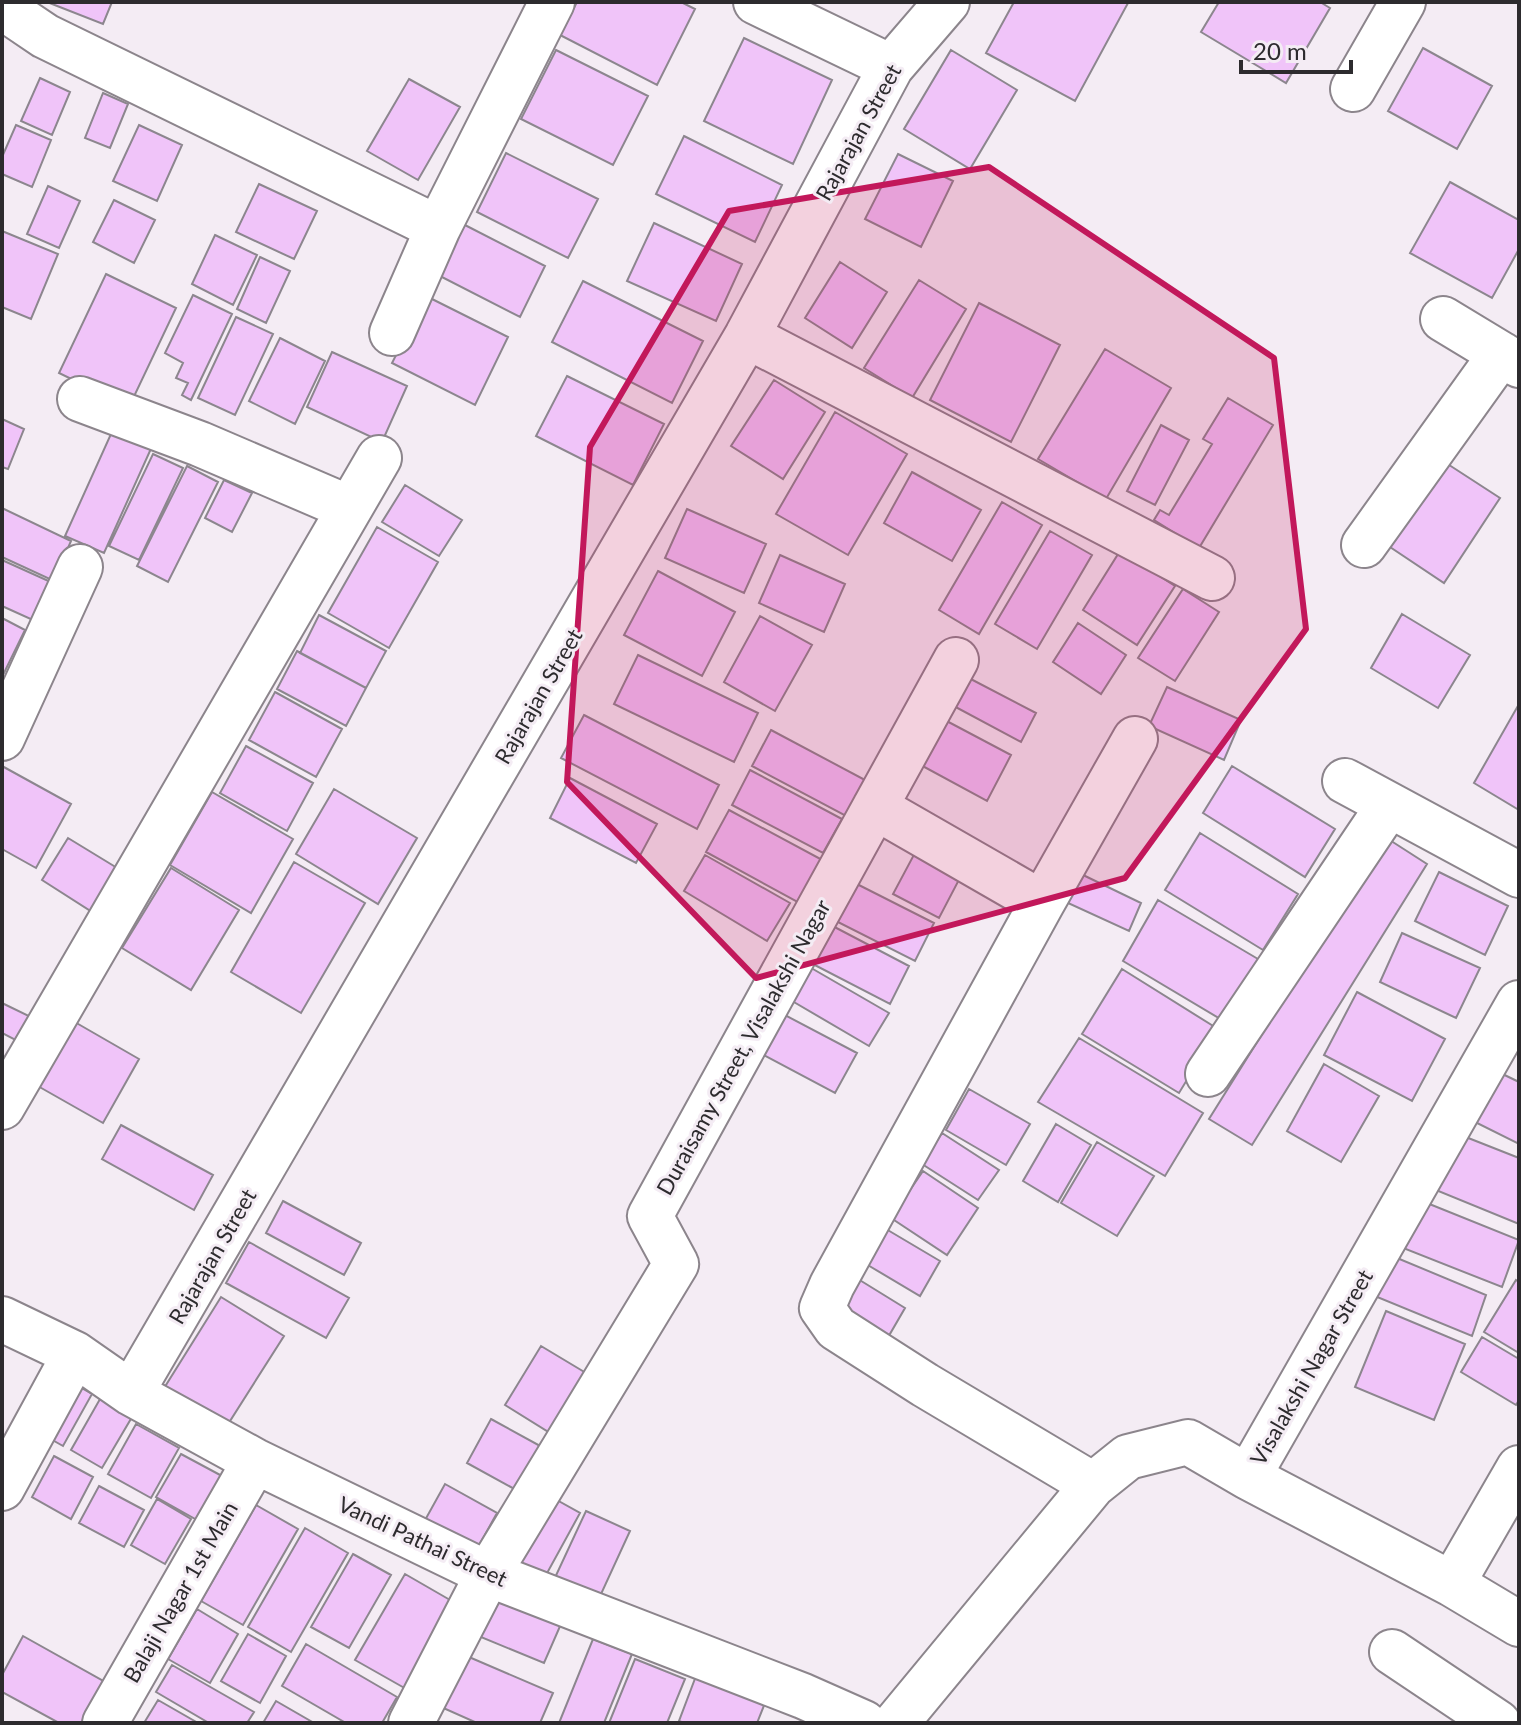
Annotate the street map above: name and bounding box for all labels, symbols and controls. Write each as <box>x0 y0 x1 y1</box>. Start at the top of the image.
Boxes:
scale bar <box>1241 24 1351 74</box>
text: 20 m <box>1253 36 1307 65</box>
street label: Rajarajan Street <box>809 59 907 205</box>
street label: Rajarajan Street <box>488 624 588 768</box>
street label: Duraisamy Street, Visalakshi Nagar <box>650 894 836 1200</box>
street label: Rajarajan Street <box>162 1184 262 1328</box>
street label: Visalakshi Nagar Street <box>1244 1264 1378 1470</box>
street label: Vandi Pathai Street <box>334 1490 512 1592</box>
street label: Balaji Nagar 1st Main <box>117 1497 243 1687</box>

